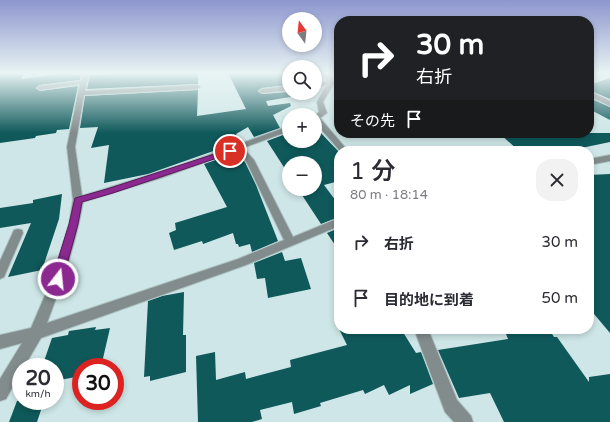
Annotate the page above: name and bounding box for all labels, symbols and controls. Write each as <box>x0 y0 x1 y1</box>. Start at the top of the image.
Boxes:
north arrow <box>282 12 322 52</box>
map controls <box>282 12 322 196</box>
text: 30 m <box>416 28 484 62</box>
icon: right <box>350 32 402 84</box>
button: search <box>282 60 322 100</box>
text: 右折 <box>416 66 452 88</box>
button: + <box>282 108 322 148</box>
icon: arrive <box>403 108 425 130</box>
text: その先 <box>350 112 395 130</box>
pin <box>213 134 247 168</box>
icon: arrive <box>219 140 241 162</box>
button: − <box>282 156 322 196</box>
text: 1 分 <box>350 157 395 186</box>
button: close <box>536 159 578 201</box>
text: 80 m · 18:14 <box>350 187 428 203</box>
icon: right <box>350 231 372 253</box>
text: 30 m <box>541 233 578 251</box>
text: 右折 <box>384 235 414 253</box>
position arrow <box>37 258 79 300</box>
icon: arrive <box>350 287 372 309</box>
text: 50 m <box>541 289 578 307</box>
text: 目的地に到着 <box>384 291 474 309</box>
speed limit sign: 30 <box>72 358 124 410</box>
text: 20 <box>25 367 51 391</box>
text: km/h <box>25 388 51 400</box>

